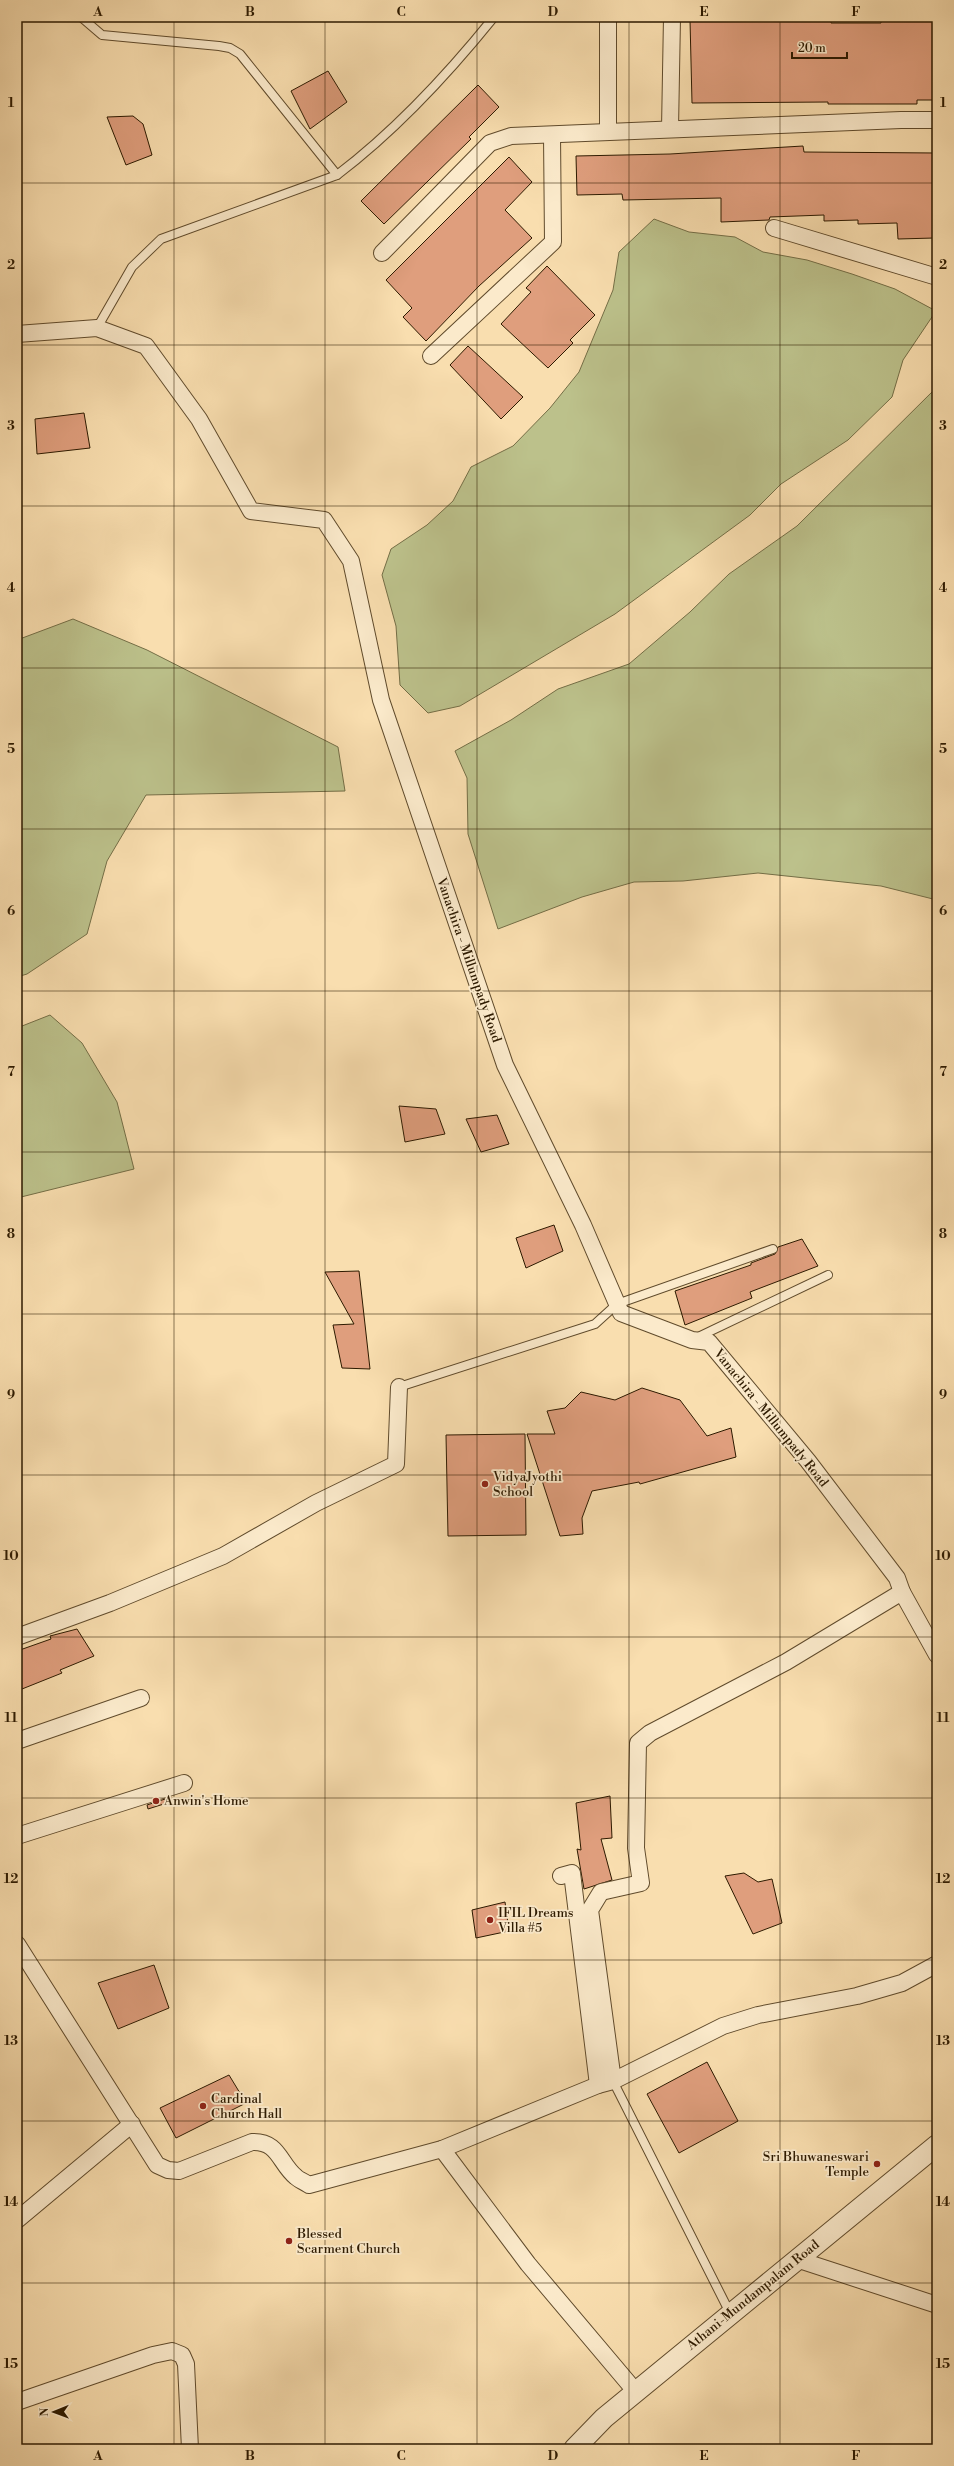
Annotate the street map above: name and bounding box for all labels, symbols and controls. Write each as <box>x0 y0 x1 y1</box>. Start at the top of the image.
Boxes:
text: A <box>92 4 103 20</box>
text: B <box>245 4 255 20</box>
text: C <box>396 4 406 20</box>
text: D <box>548 4 558 20</box>
text: E <box>699 4 709 20</box>
text: F <box>851 4 861 20</box>
scale bar <box>792 34 847 60</box>
text: 20 m <box>798 41 826 56</box>
text: 1 <box>8 95 15 111</box>
text: 1 <box>940 95 947 111</box>
text: 2 <box>7 257 15 273</box>
text: 2 <box>939 257 947 273</box>
text: 3 <box>7 418 15 434</box>
text: 3 <box>939 418 947 434</box>
text: 4 <box>7 580 16 596</box>
text: 4 <box>939 580 948 596</box>
text: 5 <box>7 741 15 757</box>
text: 5 <box>939 741 947 757</box>
street label: Vanachira - Millumpady Road <box>433 875 505 1045</box>
text: 6 <box>7 903 15 919</box>
text: 6 <box>939 903 947 919</box>
text: 7 <box>7 1064 15 1080</box>
text: 7 <box>939 1064 947 1080</box>
text: 8 <box>7 1226 15 1242</box>
text: 8 <box>939 1226 947 1242</box>
street label: Vanachira - Millumpady Road <box>710 1345 832 1491</box>
text: 9 <box>7 1387 15 1403</box>
text: 9 <box>939 1387 947 1403</box>
place label: VidyaJyothi School <box>492 1469 562 1500</box>
marker: VidyaJyothi School <box>480 1479 490 1489</box>
text: 10 <box>3 1548 19 1564</box>
text: 10 <box>935 1548 951 1564</box>
text: 11 <box>5 1710 18 1726</box>
text: 11 <box>937 1710 950 1726</box>
place label: Anwin's Home <box>163 1793 249 1809</box>
marker: Anwin's Home <box>151 1796 161 1806</box>
text: 12 <box>4 1871 18 1887</box>
text: 12 <box>936 1871 950 1887</box>
place label: IFIL Dreams Villa #5 <box>497 1905 574 1936</box>
marker: IFIL Dreams Villa #5 <box>485 1915 495 1925</box>
text: 13 <box>4 2033 18 2049</box>
text: 13 <box>936 2033 950 2049</box>
place label: Cardinal Church Hall <box>211 2091 282 2122</box>
marker: Cardinal Church Hall <box>198 2101 208 2111</box>
place label: Sri Bhuwaneswari Temple <box>763 2149 869 2180</box>
marker: Sri Bhuwaneswari Temple <box>872 2159 882 2169</box>
text: 14 <box>4 2194 18 2210</box>
text: 14 <box>936 2194 950 2210</box>
place label: Blessed Scarment Church <box>296 2226 400 2257</box>
marker: Blessed Scarment Church <box>284 2236 294 2246</box>
street label: Athani-Mundampalam Road <box>683 2236 823 2354</box>
text: 15 <box>4 2356 18 2372</box>
text: 15 <box>936 2356 950 2372</box>
north arrow <box>34 2392 74 2432</box>
text: N <box>38 2407 52 2417</box>
text: A <box>92 2448 103 2464</box>
text: B <box>245 2448 255 2464</box>
text: C <box>396 2448 406 2464</box>
text: D <box>548 2448 558 2464</box>
text: E <box>699 2448 709 2464</box>
text: F <box>851 2448 861 2464</box>

